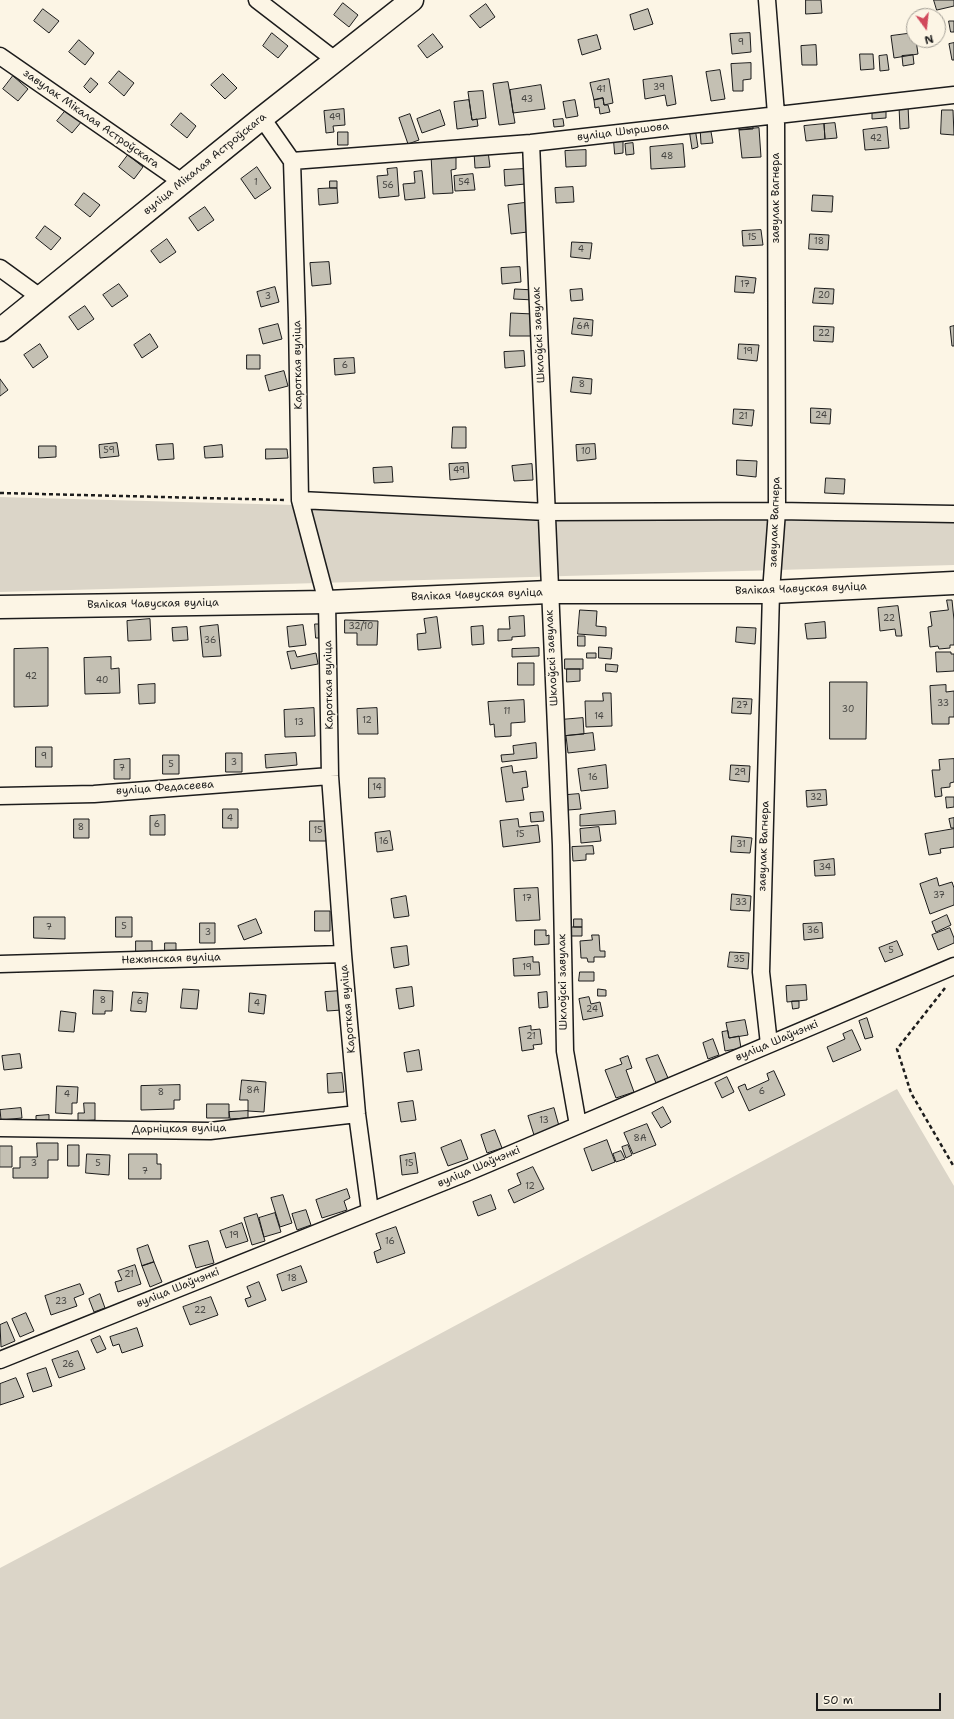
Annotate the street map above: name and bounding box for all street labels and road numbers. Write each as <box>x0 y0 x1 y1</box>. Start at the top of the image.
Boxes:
street label: завулак Мікалая Астроўскага <box>20 67 162 171</box>
street label: вуліца Мікалая Астроўскага <box>141 110 269 218</box>
street label: вуліца Шыршова <box>576 120 670 144</box>
street label: завулак Вагнера <box>769 153 783 243</box>
street label: Шклоўскі завулак <box>530 286 548 384</box>
street label: Кароткая вуліца <box>291 320 305 410</box>
street label: завулак Вагнера <box>767 476 783 568</box>
street label: Вялікая Чавуская вуліца <box>735 580 867 598</box>
street label: Вялікая Чавуская вуліца <box>411 586 543 604</box>
street label: Вялікая Чавуская вуліца <box>87 596 219 612</box>
street label: Шклоўскі завулак <box>543 609 561 707</box>
street label: Кароткая вуліца <box>322 640 336 730</box>
street label: вуліца Федасеева <box>116 778 214 798</box>
street label: завулак Вагнера <box>756 800 772 892</box>
street label: Шклоўскі завулак <box>556 934 570 1030</box>
street label: Нежынская вуліца <box>121 951 221 967</box>
street label: Кароткая вуліца <box>338 964 358 1054</box>
street label: вуліца Шаўчэнкі <box>734 1018 820 1064</box>
street label: Дарніцкая вуліца <box>132 1122 226 1136</box>
street label: вуліца Шаўчэнкі <box>436 1144 522 1190</box>
street label: вуліца Шаўчэнкі <box>134 1265 222 1311</box>

